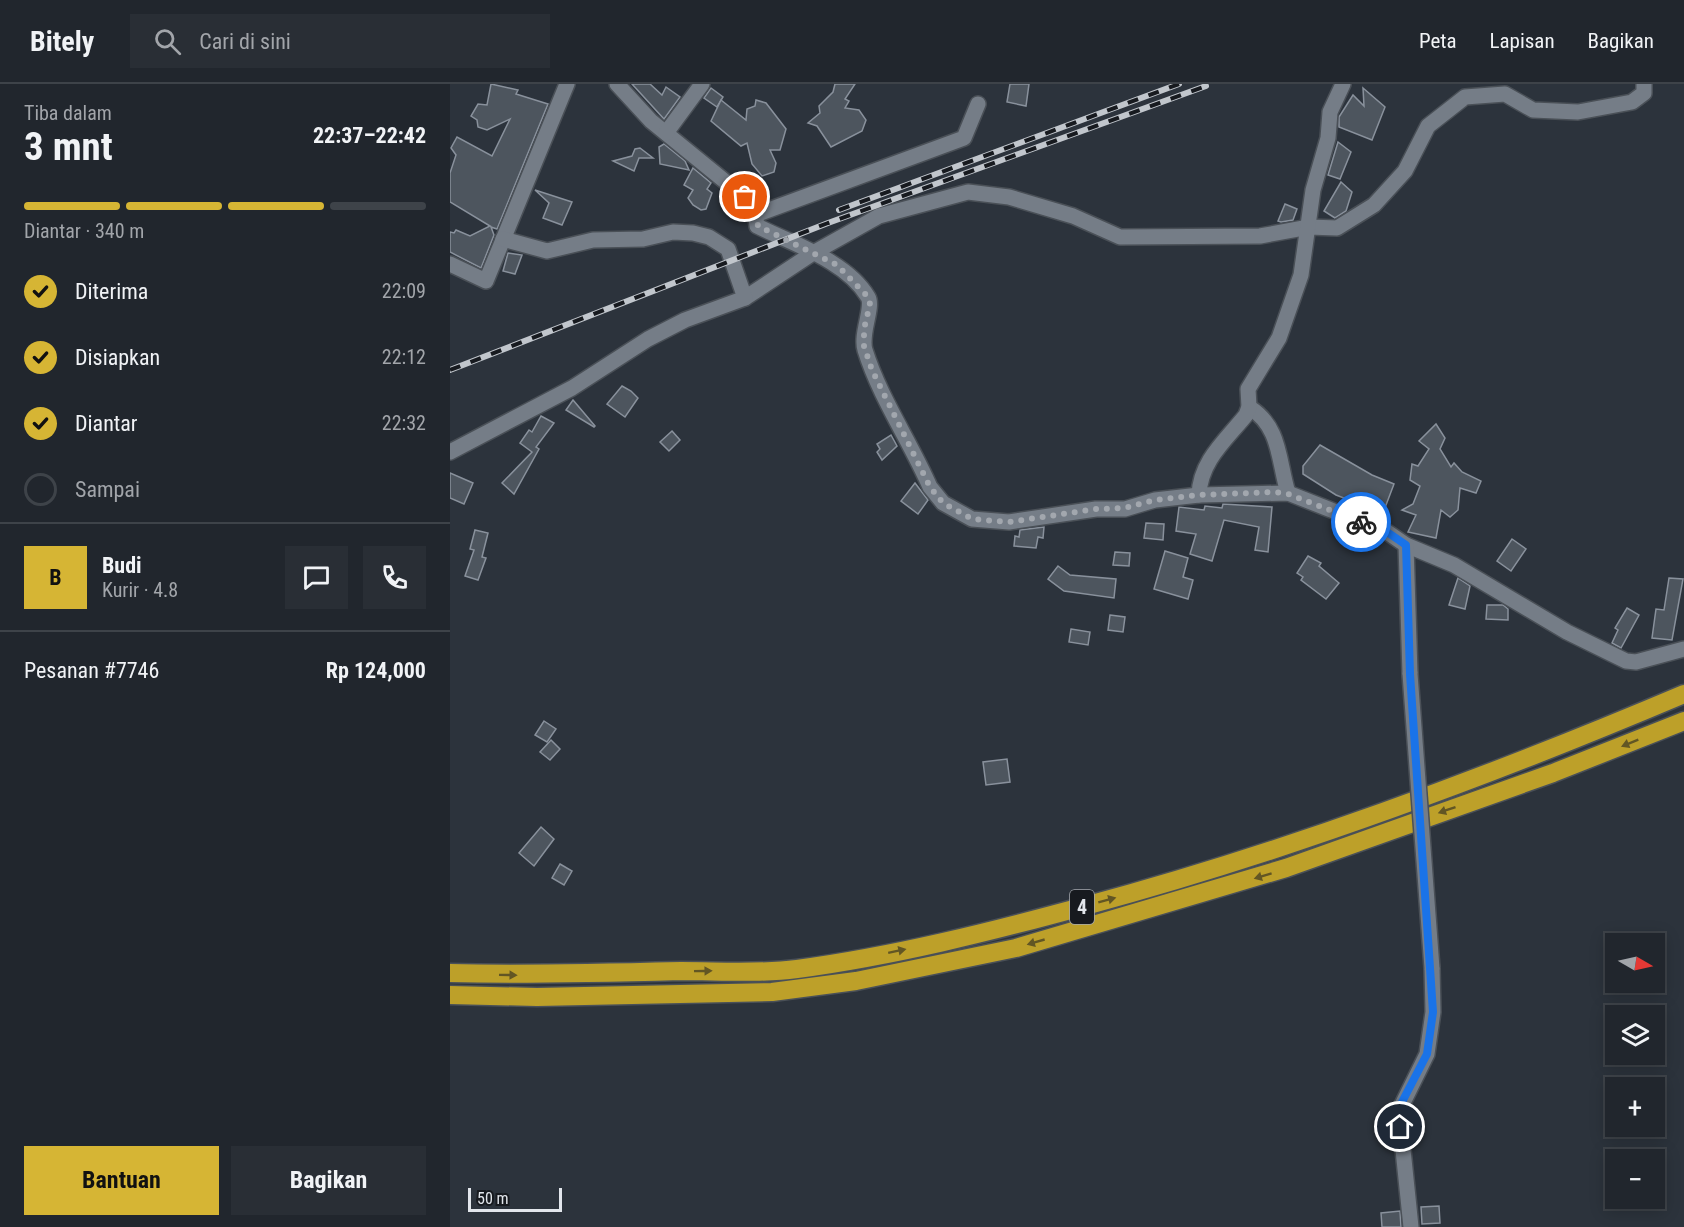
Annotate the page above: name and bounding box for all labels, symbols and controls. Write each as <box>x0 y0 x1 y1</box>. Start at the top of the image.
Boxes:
search box <box>130 14 550 68</box>
text: Bitely <box>30 25 94 58</box>
icon: search <box>151 25 184 58</box>
text: Cari di sini <box>199 29 291 54</box>
text: Peta <box>1419 29 1457 53</box>
text: Lapisan <box>1490 29 1555 53</box>
text: Bagikan <box>1588 29 1654 53</box>
text: Tiba dalam <box>24 101 112 125</box>
text: 22:37–22:42 <box>313 123 426 148</box>
text: 3 mnt <box>24 124 113 170</box>
pin <box>719 171 770 222</box>
icon: bag <box>728 180 761 213</box>
text: Diantar · 340 m <box>24 219 144 243</box>
icon: check <box>24 275 57 308</box>
text: Diterima <box>75 279 148 304</box>
text: 22:09 <box>382 279 426 303</box>
icon: check <box>24 341 57 374</box>
text: Disiapkan <box>75 345 160 370</box>
text: 22:12 <box>382 345 426 369</box>
icon: check <box>24 407 57 440</box>
text: Diantar <box>75 411 138 436</box>
text: 22:32 <box>382 411 426 435</box>
text: Sampai <box>75 477 140 502</box>
courier <box>1331 492 1391 552</box>
icon: bike <box>1345 506 1378 539</box>
button: chat <box>285 546 348 609</box>
button: phone <box>363 546 426 609</box>
text: Budi <box>102 553 142 578</box>
text: B <box>49 565 62 590</box>
text: Kurir · 4.8 <box>102 578 178 602</box>
text: Pesanan #7746 <box>24 658 159 683</box>
text: Rp 124,000 <box>326 658 426 683</box>
one-way arrow <box>1620 738 1638 748</box>
one-way arrow <box>1438 806 1456 816</box>
one-way arrow <box>1254 871 1272 881</box>
road number: 4 <box>1070 890 1094 924</box>
one-way arrow <box>1097 895 1116 905</box>
north arrow <box>1605 933 1665 993</box>
map controls <box>1605 933 1665 1209</box>
one-way arrow <box>1027 938 1045 947</box>
one-way arrow <box>888 946 906 956</box>
one-way arrow <box>694 966 713 976</box>
one-way arrow <box>499 970 518 980</box>
button: layers <box>1605 1005 1665 1065</box>
button: + <box>1605 1077 1665 1137</box>
pin <box>1374 1101 1425 1152</box>
icon: home <box>1383 1110 1416 1143</box>
button: Bantuan <box>24 1146 219 1215</box>
button: Bagikan <box>231 1146 426 1215</box>
button: − <box>1605 1149 1665 1209</box>
scale bar <box>468 1185 562 1212</box>
text: 50 m <box>477 1189 509 1208</box>

